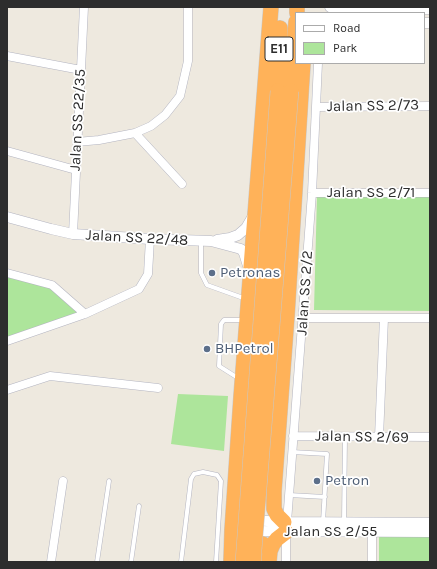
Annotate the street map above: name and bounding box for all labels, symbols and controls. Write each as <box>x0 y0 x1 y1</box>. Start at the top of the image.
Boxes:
legend <box>295 12 425 64</box>
text: Road <box>333 21 361 35</box>
road number: E11 <box>265 37 293 61</box>
text: Park <box>333 41 357 55</box>
street label: Jalan SS 22/35 <box>66 68 90 172</box>
street label: Jalan SS 2/73 <box>327 96 419 116</box>
street label: Jalan SS 2/71 <box>327 184 415 202</box>
street label: Jalan SS 22/48 <box>85 226 189 250</box>
street label: Jalan SS 2/2 <box>293 250 317 336</box>
place label: Petronas <box>220 264 280 282</box>
marker: Petronas <box>207 268 217 278</box>
place label: BHPetrol <box>215 340 274 358</box>
marker: BHPetrol <box>202 344 212 354</box>
street label: Jalan SS 2/69 <box>315 427 409 447</box>
place label: Petron <box>325 472 369 490</box>
marker: Petron <box>312 476 322 486</box>
street label: Jalan SS 2/55 <box>284 523 378 541</box>

